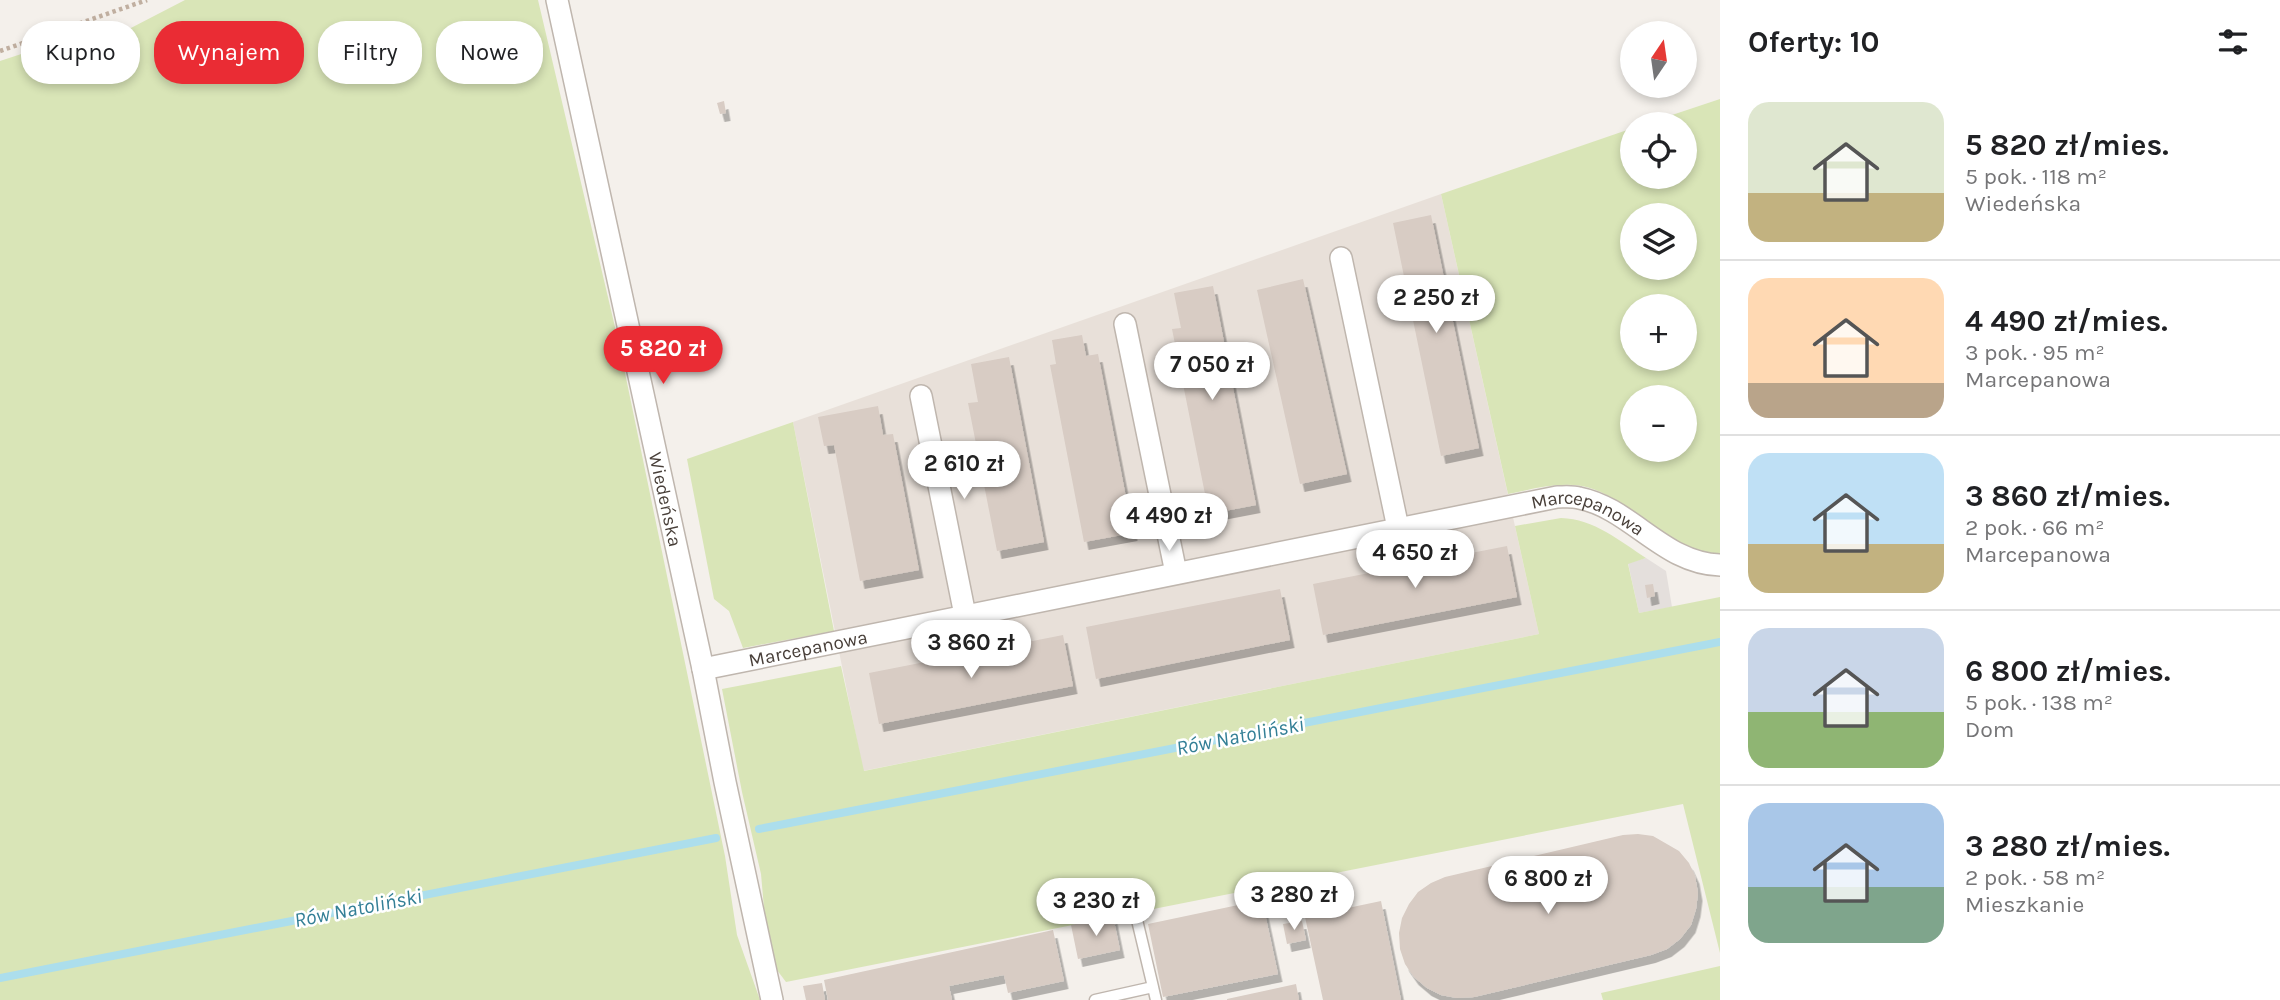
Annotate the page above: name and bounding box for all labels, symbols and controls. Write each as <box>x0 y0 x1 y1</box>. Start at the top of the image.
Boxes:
chip: Kupno <box>21 21 140 84</box>
chip: Wynajem <box>154 21 304 84</box>
chip: Filtry <box>318 21 422 84</box>
chip: Nowe <box>436 21 543 84</box>
north arrow <box>1620 21 1698 98</box>
map controls <box>1620 21 1697 462</box>
icon: filters <box>2214 23 2252 61</box>
text: Oferty: 10 <box>1748 24 1879 60</box>
button: locate <box>1620 112 1697 189</box>
text: 5 820 zł/mies. <box>1965 127 2169 163</box>
icon: home <box>1804 130 1888 214</box>
text: 5 pok. · 118 m² <box>1965 163 2107 190</box>
text: Wiedeńska <box>1965 190 2081 217</box>
button: layers <box>1620 203 1697 280</box>
pin: 2 250 zł <box>1364 276 1508 335</box>
text: 2 250 zł <box>1393 284 1479 311</box>
button: + <box>1620 294 1697 371</box>
text: 4 490 zł/mies. <box>1965 303 2168 339</box>
icon: home <box>1804 306 1888 390</box>
pin: 5 820 zł <box>591 326 735 386</box>
text: 5 820 zł <box>620 335 706 362</box>
text: 3 pok. · 95 m² <box>1965 339 2105 366</box>
pin: 7 050 zł <box>1140 342 1284 402</box>
text: 7 050 zł <box>1170 351 1254 378</box>
text: Marcepanowa <box>1965 366 2111 393</box>
button: − <box>1620 385 1697 462</box>
pin: 2 610 zł <box>892 442 1036 501</box>
street label: Wiedeńska <box>644 450 686 549</box>
text: 2 610 zł <box>924 450 1004 477</box>
text: 3 860 zł/mies. <box>1965 478 2170 514</box>
icon: home <box>1804 481 1888 565</box>
street label: Marcepanowa <box>1529 487 1648 541</box>
pin: 4 490 zł <box>1097 494 1241 553</box>
text: 4 490 zł <box>1126 502 1212 529</box>
text: 2 pok. · 66 m² <box>1965 514 2104 541</box>
pin: 4 650 zł <box>1343 530 1487 590</box>
text: 4 650 zł <box>1372 539 1458 566</box>
text: Marcepanowa <box>1965 541 2111 568</box>
pin: 3 860 zł <box>899 620 1043 680</box>
street label: Marcepanowa <box>747 626 869 672</box>
text: 3 860 zł <box>927 629 1015 656</box>
text: 6 800 zł/mies. <box>1965 653 2170 689</box>
icon: home <box>1804 656 1888 740</box>
text: 5 pok. · 138 m² <box>1965 689 2113 716</box>
water label: Rów Natoliński <box>1174 712 1306 760</box>
text: Dom <box>1965 716 2014 743</box>
text: 3 280 zł/mies. <box>1965 828 2170 864</box>
icon: home <box>1804 831 1888 915</box>
pin: 6 800 zł <box>1476 856 1620 916</box>
text: 2 pok. · 58 m² <box>1965 864 2105 891</box>
text: 6 800 zł <box>1504 865 1592 892</box>
pin: 3 280 zł <box>1222 872 1366 932</box>
pin: 3 230 zł <box>1024 878 1168 938</box>
text: 3 280 zł <box>1250 881 1338 908</box>
water label: Rów Natoliński <box>292 884 424 932</box>
text: 3 230 zł <box>1052 887 1140 914</box>
text: Mieszkanie <box>1965 891 2084 918</box>

